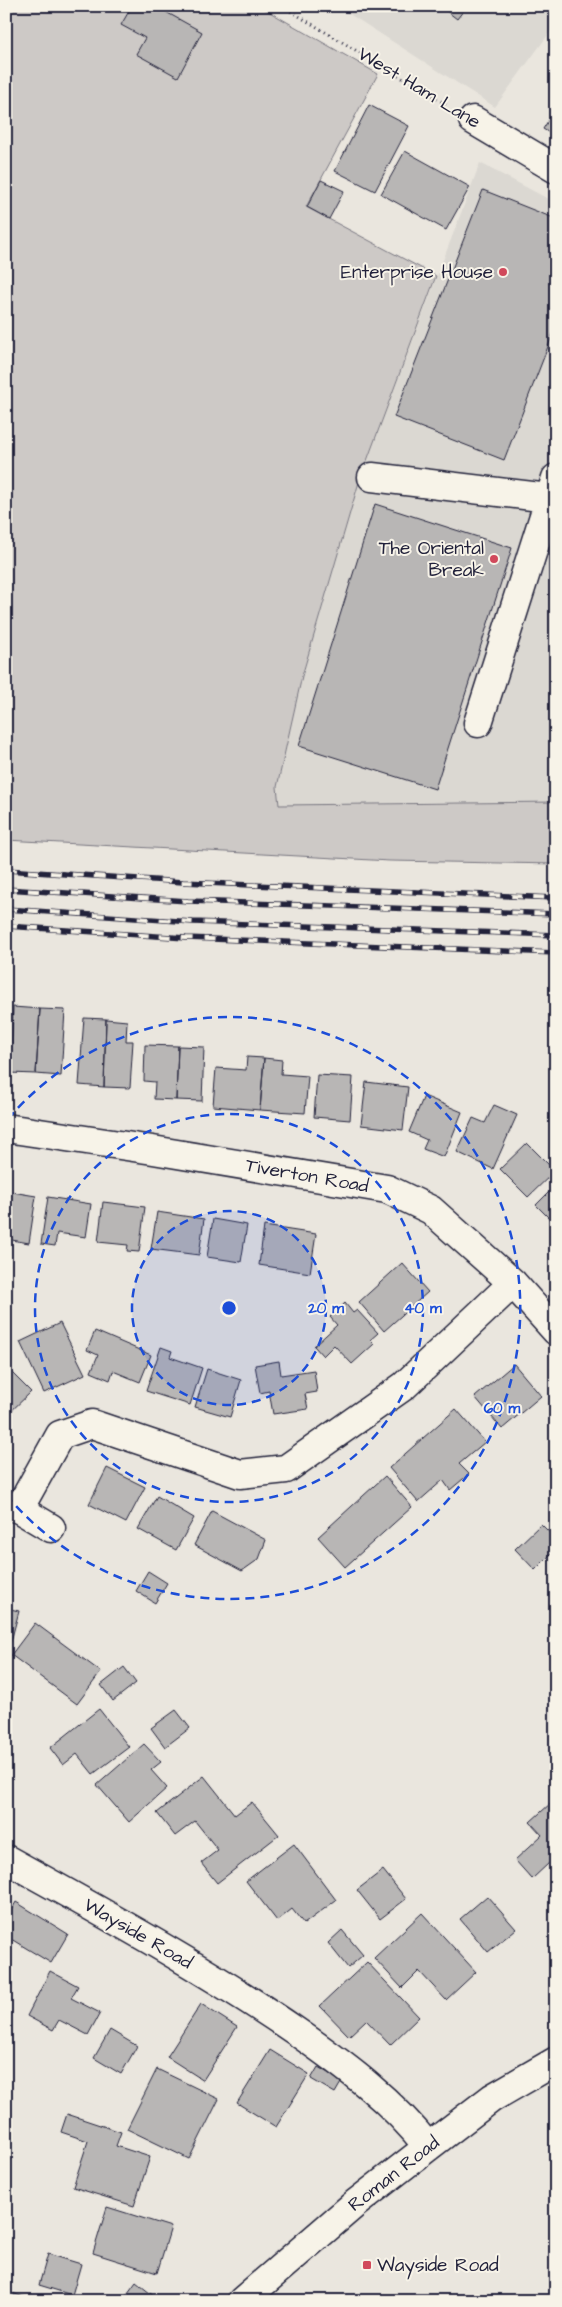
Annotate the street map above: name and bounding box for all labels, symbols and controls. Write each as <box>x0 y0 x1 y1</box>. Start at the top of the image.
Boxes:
street label: West Ham Lane <box>352 41 486 135</box>
place label: Enterprise House <box>341 259 493 286</box>
marker: Enterprise House <box>497 266 509 278</box>
place label: The Oriental Break <box>379 535 484 584</box>
marker: The Oriental Break <box>488 553 500 565</box>
street label: Tiverton Road <box>243 1152 371 1200</box>
text: 20 m <box>307 1298 344 1319</box>
text: 40 m <box>404 1298 442 1319</box>
centre of rings <box>220 1299 238 1317</box>
text: 60 m <box>484 1398 521 1419</box>
street label: Wayside Road <box>78 1892 198 1977</box>
street label: Roman Road <box>343 2130 446 2218</box>
place label: Wayside Road <box>377 2252 499 2280</box>
marker: Wayside Road <box>361 2259 373 2271</box>

